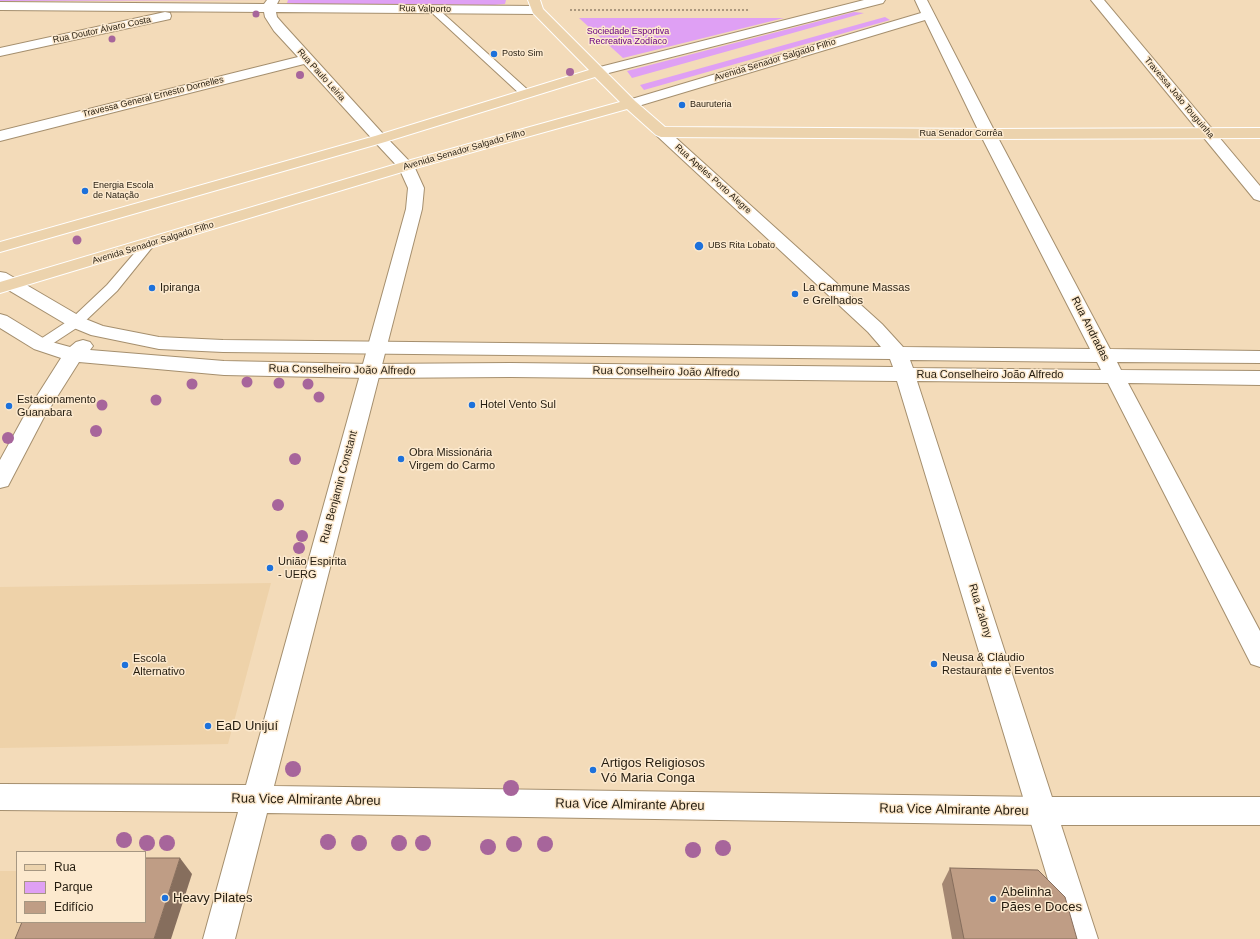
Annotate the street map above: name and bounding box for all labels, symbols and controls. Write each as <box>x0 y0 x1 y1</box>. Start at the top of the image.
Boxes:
street label: Rua Valporto <box>399 3 451 15</box>
street label: Rua Doutor Álvaro Costa <box>52 14 152 46</box>
park label: Sociedade Esportiva Recreativa Zodíaco <box>587 27 669 48</box>
street label: Avenida Senador Salgado Filho <box>713 36 837 84</box>
street label: Rua Paulo Leiria <box>295 47 347 103</box>
marker: Posto Sim <box>489 49 499 59</box>
place label: Posto Sim <box>502 49 543 59</box>
street label: Travessa João Touguinha <box>1142 55 1216 141</box>
street label: Travessa General Ernesto Dornelles <box>81 74 225 120</box>
marker: Bauruteria <box>677 100 687 110</box>
place label: Bauruteria <box>690 100 732 110</box>
street label: Avenida Senador Salgado Filho <box>402 127 526 173</box>
street label: Rua Senador Corrêa <box>919 129 1003 139</box>
street label: Rua Apeles Porto Alegre <box>673 142 753 216</box>
place label: Energia Escola de Natação <box>93 181 154 202</box>
marker: Energia Escola de Natação <box>80 186 90 196</box>
street label: Avenida Senador Salgado Filho <box>91 219 215 267</box>
marker: UBS Rita Lobato <box>693 240 705 252</box>
place label: UBS Rita Lobato <box>708 241 775 251</box>
place label: Ipiranga <box>160 281 200 295</box>
place label: La Cammune Massas e Grelhados <box>803 281 910 307</box>
marker: Ipiranga <box>147 283 157 293</box>
marker: La Cammune Massas e Grelhados <box>790 289 800 299</box>
street label: Rua Andradas <box>1068 295 1112 363</box>
street label: Rua Conselheiro João Alfredo <box>269 362 415 378</box>
street label: Rua Conselheiro João Alfredo <box>593 364 739 380</box>
street label: Rua Conselheiro João Alfredo <box>917 368 1063 382</box>
place label: Estacionamento Guanabara <box>17 393 96 419</box>
place label: Hotel Vento Sul <box>480 398 556 412</box>
marker: Hotel Vento Sul <box>467 400 477 410</box>
marker: Estacionamento Guanabara <box>4 401 14 411</box>
street label: Rua Benjamin Constant <box>318 429 360 545</box>
place label: Obra Missionária Virgem do Carmo <box>409 446 495 472</box>
marker: Obra Missionária Virgem do Carmo <box>396 454 406 464</box>
place label: União Espirita - UERG <box>278 555 346 581</box>
marker: União Espirita - UERG <box>265 563 275 573</box>
street label: Rua Zalony <box>965 582 995 640</box>
place label: Neusa & Cláudio Restaurante e Eventos <box>942 651 1054 677</box>
place label: Escola Alternativo <box>133 652 185 678</box>
marker: Neusa & Cláudio Restaurante e Eventos <box>929 659 939 669</box>
marker: Escola Alternativo <box>120 660 130 670</box>
place label: EaD Unijuí <box>216 718 278 734</box>
marker: EaD Unijuí <box>203 721 213 731</box>
place label: Artigos Religiosos Vó Maria Conga <box>601 755 705 786</box>
marker: Artigos Religiosos Vó Maria Conga <box>588 765 598 775</box>
street label: Rua Vice Almirante Abreu <box>231 791 381 809</box>
street label: Rua Vice Almirante Abreu <box>555 796 705 814</box>
street label: Rua Vice Almirante Abreu <box>879 801 1029 819</box>
legend <box>16 851 146 923</box>
text: Rua <box>54 860 76 874</box>
text: Parque <box>54 880 93 894</box>
place label: Abelinha Pães e Doces <box>1001 884 1082 915</box>
place label: Heavy Pilates <box>173 890 252 906</box>
marker: Heavy Pilates <box>160 893 170 903</box>
marker: Abelinha Pães e Doces <box>988 894 998 904</box>
text: Edifício <box>54 900 93 914</box>

